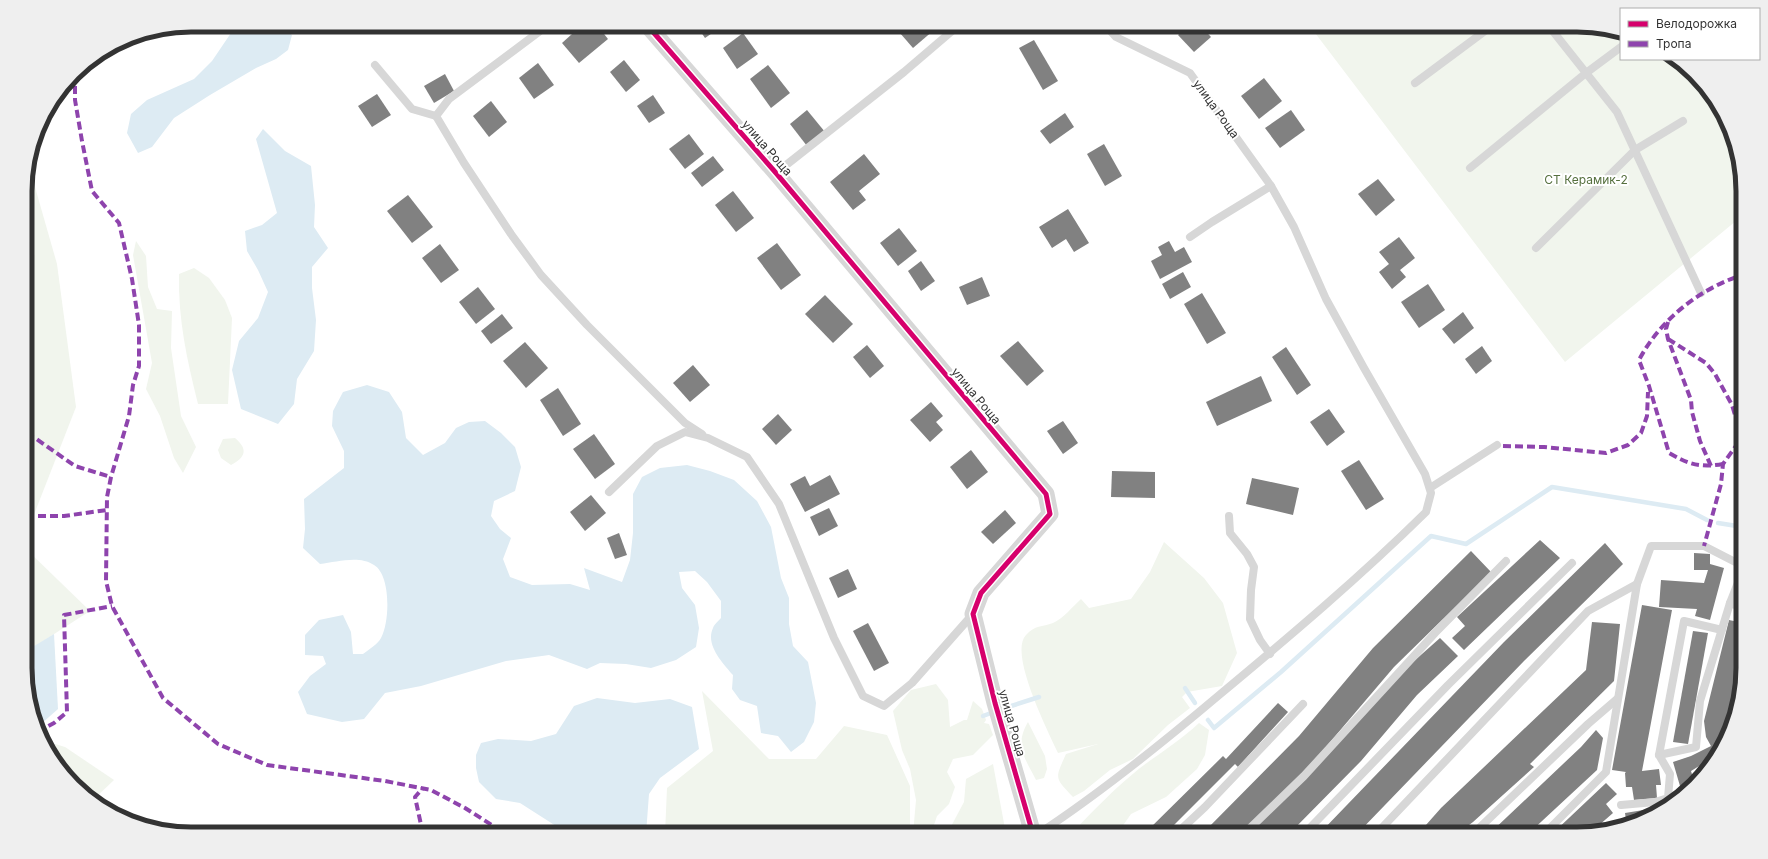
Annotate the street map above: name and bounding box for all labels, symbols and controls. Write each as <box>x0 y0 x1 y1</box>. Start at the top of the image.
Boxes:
legend <box>1620 8 1760 60</box>
text: Велодорожка <box>1656 16 1737 31</box>
text: Тропа <box>1656 36 1691 51</box>
street label: улица Роща <box>1190 76 1243 141</box>
street label: улица Роща <box>739 117 796 179</box>
park label: СТ Керамик-2 <box>1544 172 1628 187</box>
street label: улица Роща <box>948 364 1004 427</box>
street label: улица Роща <box>996 688 1029 758</box>

